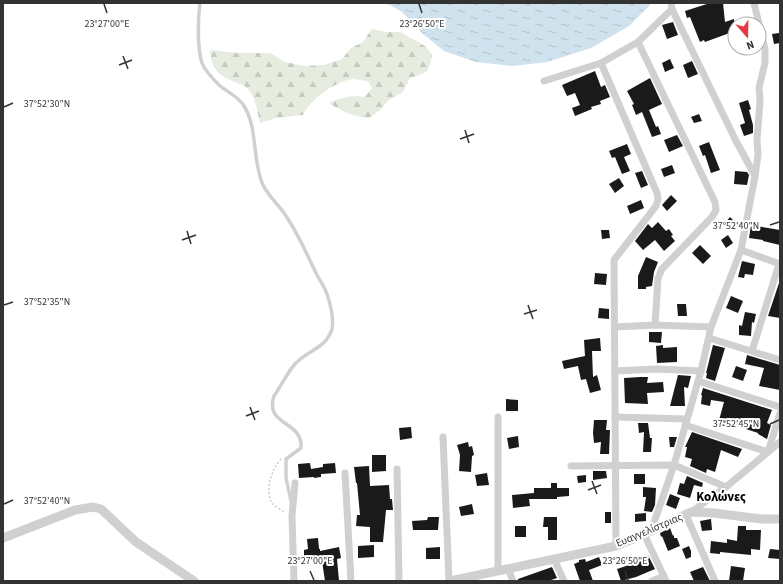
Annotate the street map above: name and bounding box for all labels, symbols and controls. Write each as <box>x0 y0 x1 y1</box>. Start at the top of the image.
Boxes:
north arrow <box>727 16 767 56</box>
text: 23°27'00"E <box>84 17 130 31</box>
text: 23°26'50"E <box>399 17 445 31</box>
text: N <box>744 37 756 53</box>
text: 37°52'30"N <box>24 97 70 111</box>
text: 37°52'40"N <box>713 219 759 233</box>
text: 37°52'35"N <box>24 295 70 309</box>
text: 37°52'45"N <box>713 417 759 431</box>
district label: Κολώνες <box>696 488 746 506</box>
text: 37°52'40"N <box>24 494 70 508</box>
street label: Ευαγγελίστριας <box>613 509 685 551</box>
text: 23°27'00"E <box>287 554 333 568</box>
text: 23°26'50"E <box>602 554 648 568</box>

